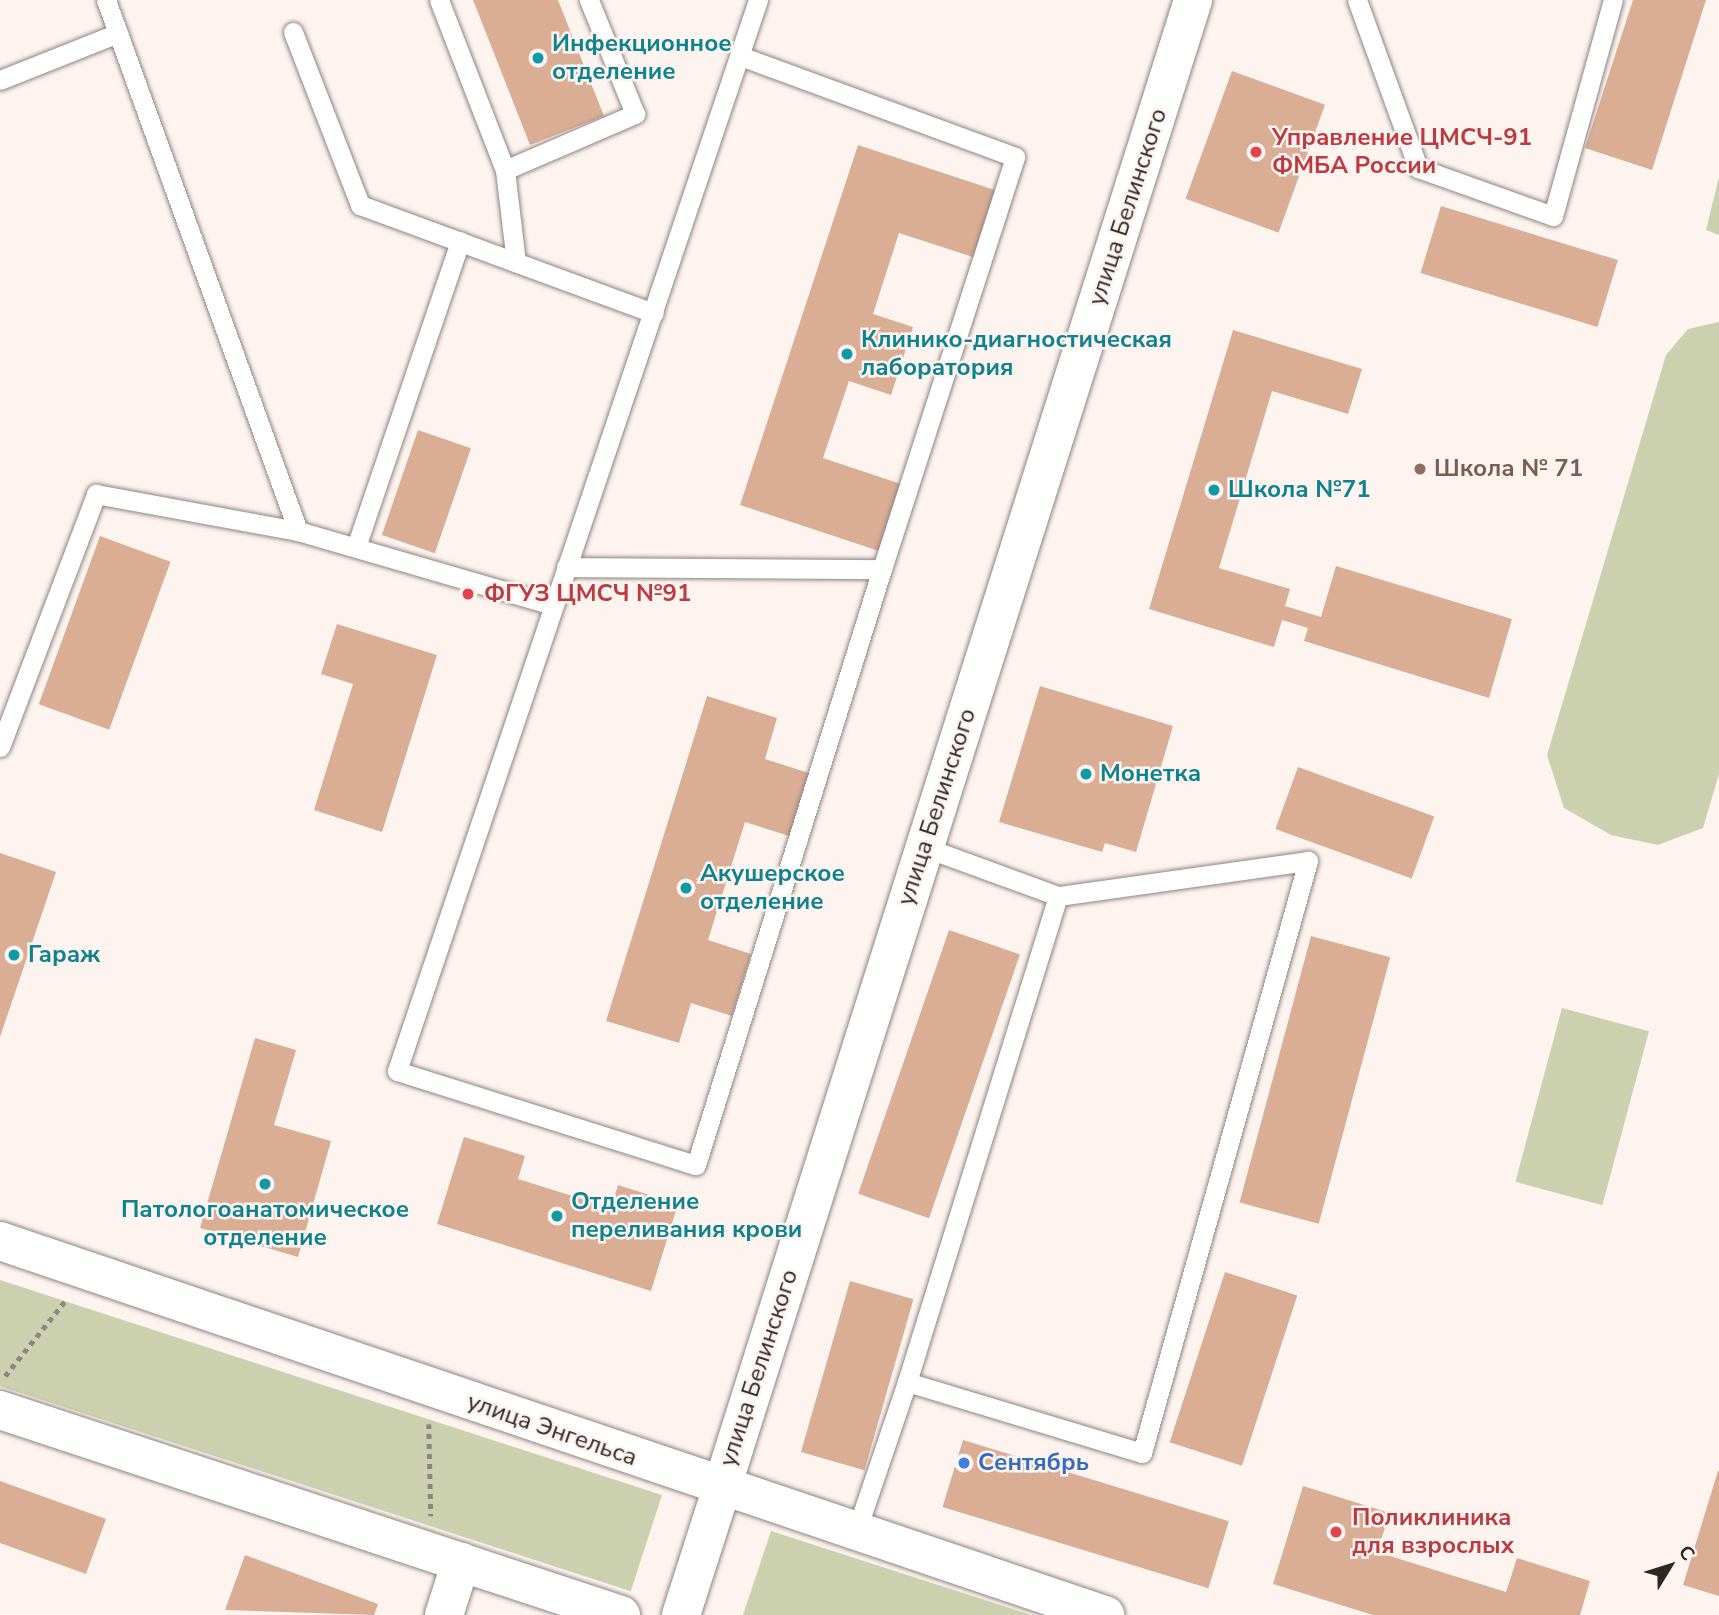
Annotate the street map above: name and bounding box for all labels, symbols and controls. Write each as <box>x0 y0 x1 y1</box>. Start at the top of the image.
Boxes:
place label: Инфекционное отделение <box>552 30 732 86</box>
marker: Инфекционное отделение <box>530 50 546 66</box>
street label: улица Белинского <box>1083 105 1173 309</box>
place label: Управление ЦМСЧ-91 ФМБА России <box>1272 124 1532 180</box>
marker: Управление ЦМСЧ-91 ФМБА России <box>1246 142 1266 162</box>
place label: Клинико-диагностическая лаборатория <box>861 326 1172 382</box>
marker: Клинико-диагностическая лаборатория <box>839 346 855 362</box>
place label: Школа № 71 <box>1434 455 1583 483</box>
marker: Школа № 71 <box>1412 461 1428 477</box>
place label: Школа №71 <box>1228 476 1371 504</box>
marker: Школа №71 <box>1206 482 1222 498</box>
place label: ФГУЗ ЦМСЧ №91 <box>484 580 691 608</box>
marker: ФГУЗ ЦМСЧ №91 <box>458 584 478 604</box>
street label: улица Белинского <box>892 705 982 909</box>
place label: Монетка <box>1100 760 1201 788</box>
marker: Монетка <box>1078 766 1094 782</box>
place label: Акушерское отделение <box>700 860 845 916</box>
marker: Акушерское отделение <box>678 880 694 896</box>
place label: Гараж <box>28 941 100 969</box>
marker: Гараж <box>6 947 22 963</box>
marker: Патологоанатомическое отделение <box>257 1176 273 1192</box>
place label: Отделение переливания крови <box>571 1188 802 1244</box>
place label: Патологоанатомическое отделение <box>121 1196 409 1252</box>
marker: Отделение переливания крови <box>549 1208 565 1224</box>
street label: улица Белинского <box>714 1266 804 1470</box>
street label: улица Энгельса <box>463 1387 641 1473</box>
place label: Сентябрь <box>978 1449 1089 1477</box>
marker: Сентябрь <box>956 1455 972 1471</box>
place label: Поликлиника для взрослых <box>1352 1504 1514 1560</box>
marker: Поликлиника для взрослых <box>1326 1522 1346 1542</box>
north arrow <box>1635 1531 1705 1601</box>
text: С <box>1672 1540 1701 1566</box>

